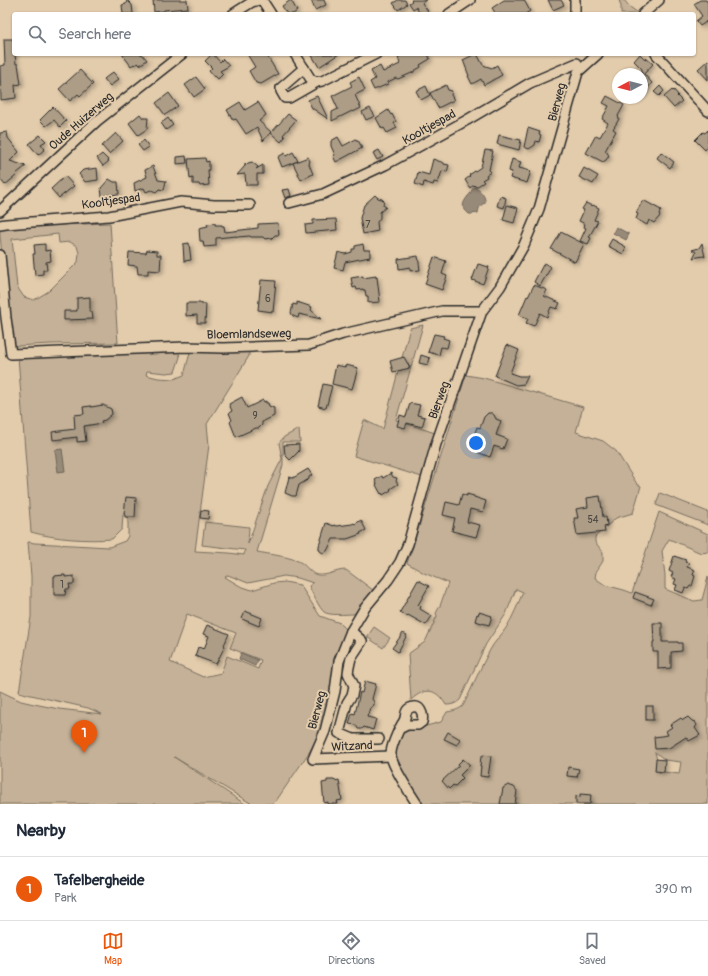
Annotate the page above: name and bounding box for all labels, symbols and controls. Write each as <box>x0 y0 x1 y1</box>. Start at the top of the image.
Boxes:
search box <box>12 12 696 56</box>
icon: search <box>26 23 48 45</box>
text: Search here <box>58 25 131 44</box>
north arrow <box>612 68 648 104</box>
street label: Bierweg <box>545 81 570 123</box>
street label: Oude Huizerweg <box>46 89 117 153</box>
street label: Kooltjespad <box>400 107 459 148</box>
street label: Kooltjespad <box>81 190 141 213</box>
house number: 7 <box>365 219 371 231</box>
house number: 6 <box>265 293 271 305</box>
street label: Bloemlandseweg <box>207 326 291 343</box>
street label: Bierweg <box>426 379 453 421</box>
house number: 9 <box>252 410 258 422</box>
your location <box>466 433 486 453</box>
house number: 54 <box>587 514 599 526</box>
house number: 1 <box>60 579 64 591</box>
street label: Bierweg <box>305 689 330 731</box>
pin: 1 <box>71 720 97 753</box>
street label: Witzand <box>331 738 373 755</box>
text: Nearby <box>16 820 65 841</box>
text: Tafelbergheide <box>54 871 144 890</box>
text: 1 <box>26 881 32 897</box>
text: 390 m <box>655 881 692 897</box>
text: Park <box>54 890 77 906</box>
tab: Map <box>102 930 124 967</box>
tab: Directions <box>328 930 375 967</box>
tab: Saved <box>579 930 606 967</box>

